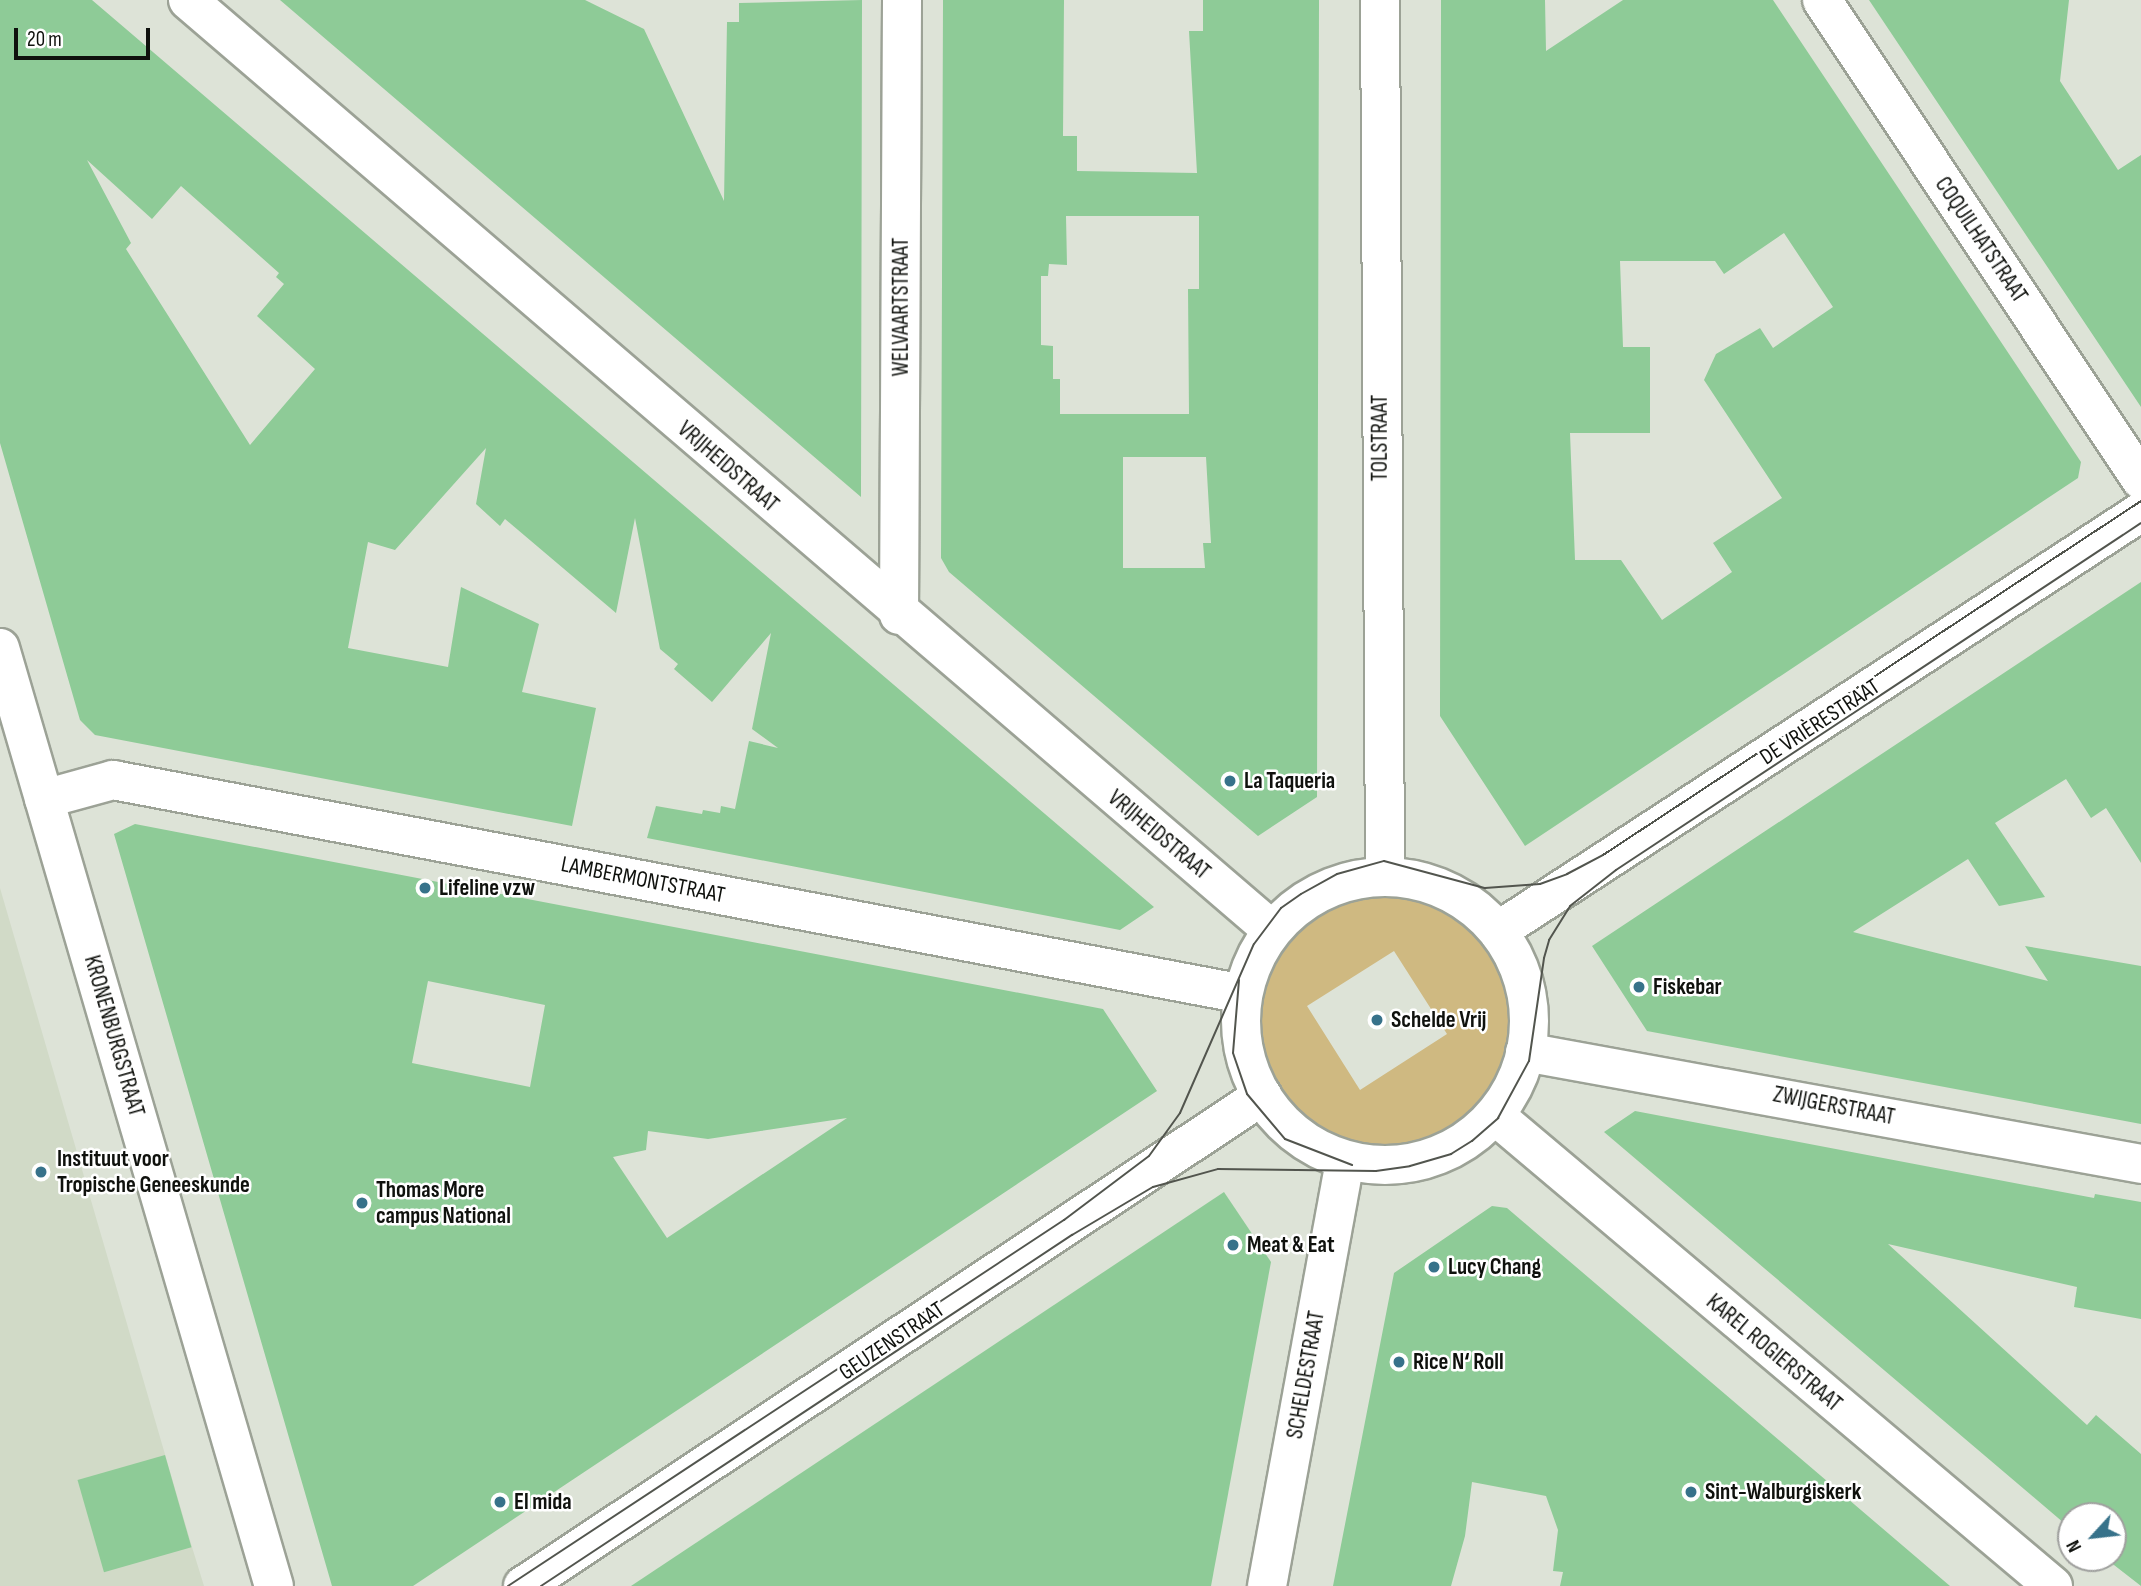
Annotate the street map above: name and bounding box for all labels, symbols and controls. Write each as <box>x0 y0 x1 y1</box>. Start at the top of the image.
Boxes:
scale bar <box>18 14 154 58</box>
text: 20 m <box>27 27 62 52</box>
street label: COQUILHATSTRAAT <box>1929 172 2033 308</box>
street label: WELVAARTSTRAAT <box>887 238 915 376</box>
street label: TOLSTRAAT <box>1366 395 1394 481</box>
street label: VRIJHEIDSTRAAT <box>672 416 784 518</box>
street label: DE VRIÈRESTRAAT <box>1755 673 1885 771</box>
place label: La Taqueria <box>1244 767 1335 795</box>
marker: La Taqueria <box>1222 773 1238 789</box>
street label: VRIJHEIDSTRAAT <box>1102 784 1216 886</box>
street label: LAMBERMONTSTRAAT <box>559 851 727 909</box>
place label: Lifeline vzw <box>439 874 535 902</box>
marker: Lifeline vzw <box>417 880 433 896</box>
street label: KRONENBURGSTRAAT <box>78 952 150 1120</box>
place label: Fiskebar <box>1653 973 1722 1001</box>
marker: Fiskebar <box>1631 979 1647 995</box>
place label: Schelde Vrij <box>1391 1006 1486 1034</box>
marker: Schelde Vrij <box>1369 1012 1385 1028</box>
street label: ZWIJGERSTRAAT <box>1771 1081 1897 1131</box>
place label: Instituut voor Tropische Geneeskunde <box>57 1145 250 1199</box>
marker: Instituut voor Tropische Geneeskunde <box>31 1162 51 1182</box>
place label: Thomas More campus National <box>376 1176 511 1230</box>
marker: Thomas More campus National <box>354 1195 370 1211</box>
place label: Meat & Eat <box>1247 1231 1335 1259</box>
marker: Meat & Eat <box>1225 1237 1241 1253</box>
place label: Lucy Chang <box>1448 1253 1541 1281</box>
marker: Lucy Chang <box>1426 1259 1442 1275</box>
street label: KAREL ROGIERSTRAAT <box>1701 1288 1847 1418</box>
street label: GEUZENSTRAAT <box>834 1296 950 1386</box>
street label: SCHELDESTRAAT <box>1281 1309 1331 1441</box>
place label: Rice N‘ Roll <box>1413 1348 1504 1376</box>
marker: Rice N‘ Roll <box>1391 1354 1407 1370</box>
place label: Sint-Walburgiskerk <box>1705 1478 1861 1506</box>
marker: Sint-Walburgiskerk <box>1683 1484 1699 1500</box>
place label: El mida <box>514 1488 572 1516</box>
marker: El mida <box>492 1494 508 1510</box>
north arrow <box>2057 1502 2127 1572</box>
text: N <box>2062 1536 2087 1556</box>

